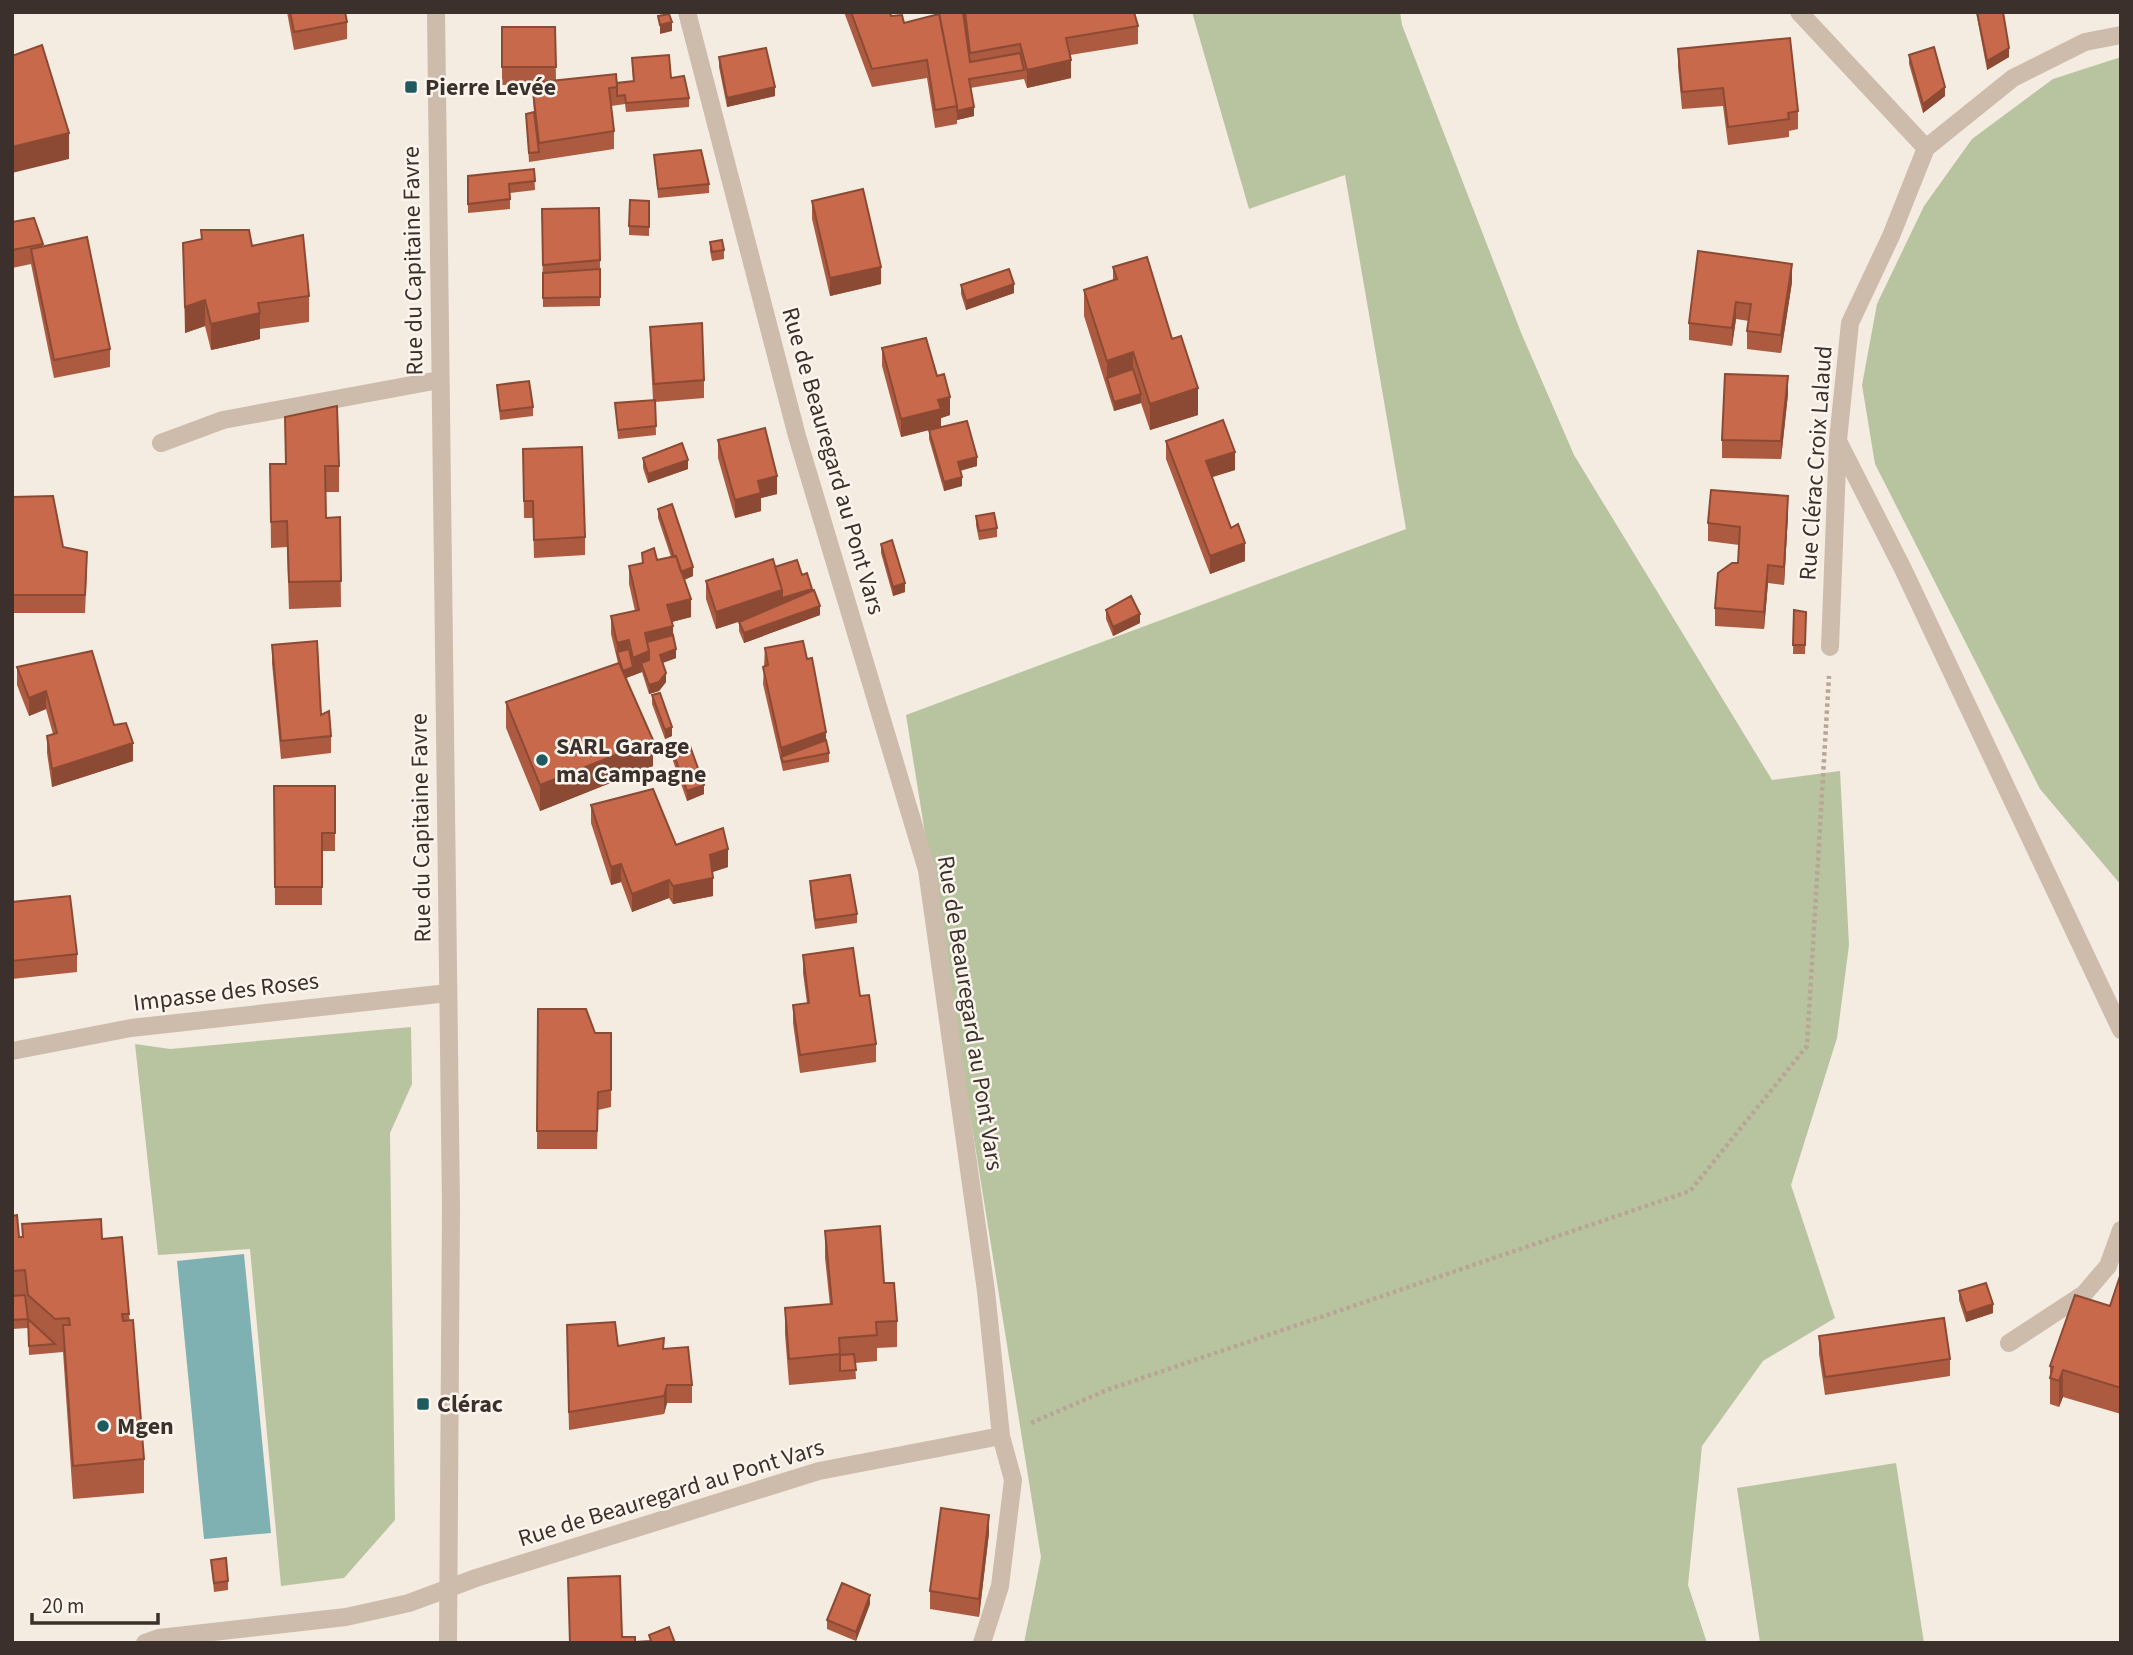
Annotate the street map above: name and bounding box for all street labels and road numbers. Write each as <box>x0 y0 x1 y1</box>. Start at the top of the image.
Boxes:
street label: Rue du Capitaine Favre <box>394 146 432 376</box>
street label: Rue de Beauregard au Pont Vars <box>772 303 894 619</box>
street label: Rue Clérac Croix Lalaud <box>1790 344 1842 582</box>
street label: Rue du Capitaine Favre <box>402 713 440 943</box>
street label: Rue de Beauregard au Pont Vars <box>928 853 1012 1173</box>
street label: Impasse des Roses <box>131 963 321 1021</box>
street label: Rue de Beauregard au Pont Vars <box>514 1430 828 1556</box>

